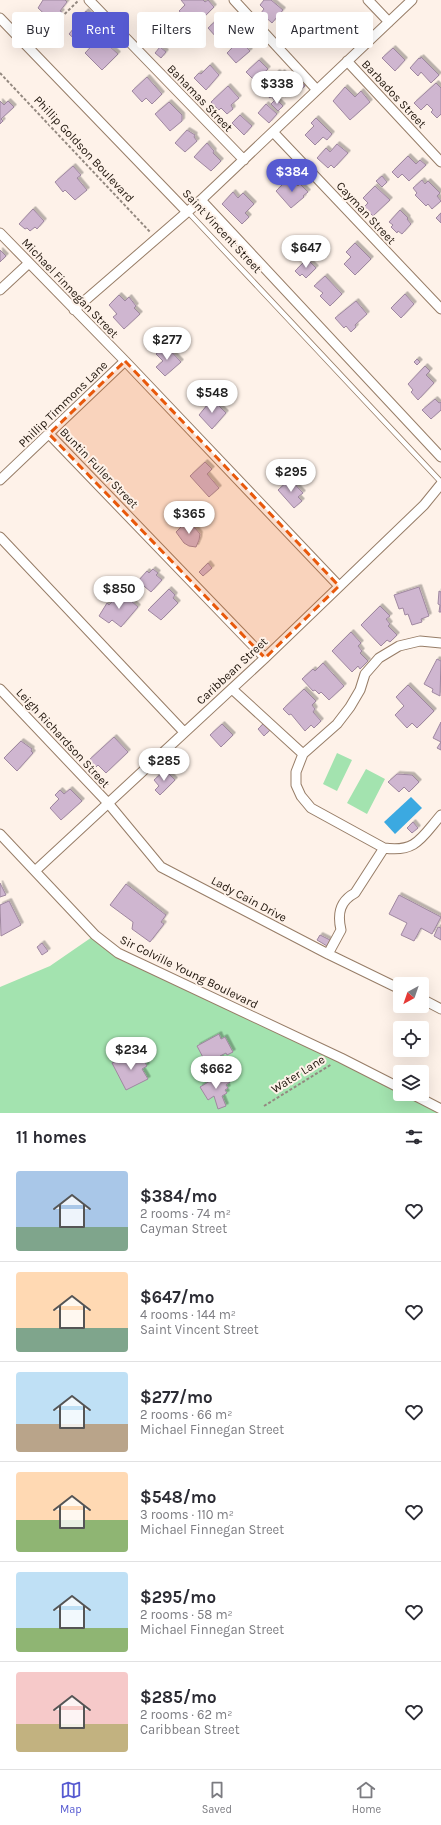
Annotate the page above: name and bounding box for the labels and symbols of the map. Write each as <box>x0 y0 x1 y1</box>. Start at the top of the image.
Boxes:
street label: Barbados Street <box>359 57 429 131</box>
street label: Bahamas Street <box>164 62 236 135</box>
pin: $338 <box>253 71 301 105</box>
street label: Phillip Goldson Boulevard <box>31 93 137 205</box>
pin: $384 <box>268 159 316 193</box>
street label: Cayman Street <box>333 179 399 248</box>
street label: Saint Vincent Street <box>180 186 265 276</box>
street label: Michael Finnegan Street <box>19 235 122 341</box>
pin: $647 <box>282 235 330 269</box>
pin: $277 <box>143 327 191 361</box>
street label: Phillip Timmons Lane <box>16 358 110 450</box>
pin: $548 <box>188 380 236 414</box>
street label: Buntin Fuller Street <box>57 425 141 511</box>
pin: $295 <box>267 459 315 493</box>
pin: $365 <box>165 501 213 535</box>
pin: $850 <box>95 576 143 610</box>
street label: Caribbean Street <box>194 634 271 707</box>
street label: Leigh Richardson Street <box>13 685 113 791</box>
pin: $285 <box>140 748 188 782</box>
street label: Lady Cain Drive <box>209 873 289 925</box>
street label: Sir Colville Young Boulevard <box>118 932 260 1012</box>
north arrow <box>393 977 429 1013</box>
pin: $234 <box>107 1037 155 1071</box>
street label: Water Lane <box>269 1052 327 1096</box>
pin: $662 <box>192 1056 240 1090</box>

